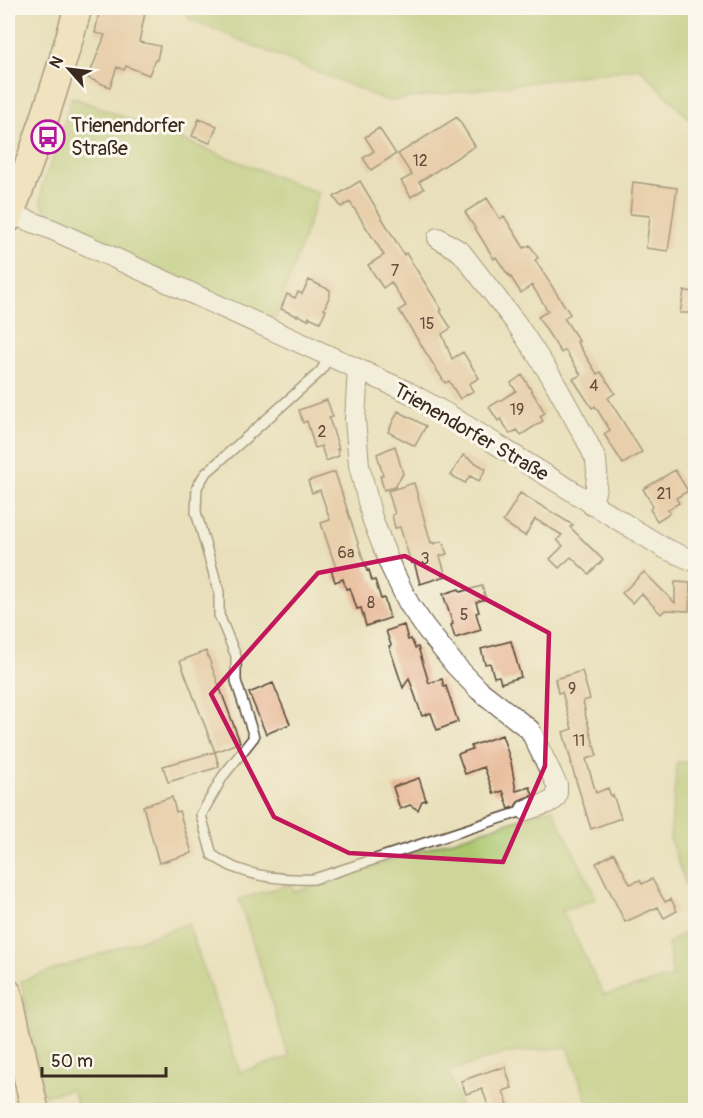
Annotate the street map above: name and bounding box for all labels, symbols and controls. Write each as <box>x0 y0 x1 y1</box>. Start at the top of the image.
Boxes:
north arrow <box>39 39 99 99</box>
text: N <box>45 53 68 72</box>
place label: Trienendorfer Straße <box>71 113 185 161</box>
bus stop icon: Trienendorfer Straße <box>30 119 66 155</box>
house number: 12 <box>412 151 428 171</box>
house number: 7 <box>391 261 400 281</box>
house number: 15 <box>420 314 434 334</box>
house number: 4 <box>589 376 599 396</box>
street label: Trienendorfer Straße <box>389 377 553 487</box>
house number: 19 <box>510 400 524 420</box>
house number: 2 <box>318 422 327 442</box>
house number: 21 <box>656 484 672 504</box>
house number: 6a <box>338 543 354 563</box>
house number: 3 <box>421 549 430 569</box>
house number: 8 <box>367 593 375 613</box>
house number: 5 <box>460 605 468 625</box>
house number: 9 <box>568 679 576 699</box>
house number: 11 <box>573 731 585 751</box>
scale bar <box>42 1040 166 1078</box>
text: 50 m <box>51 1050 93 1073</box>

